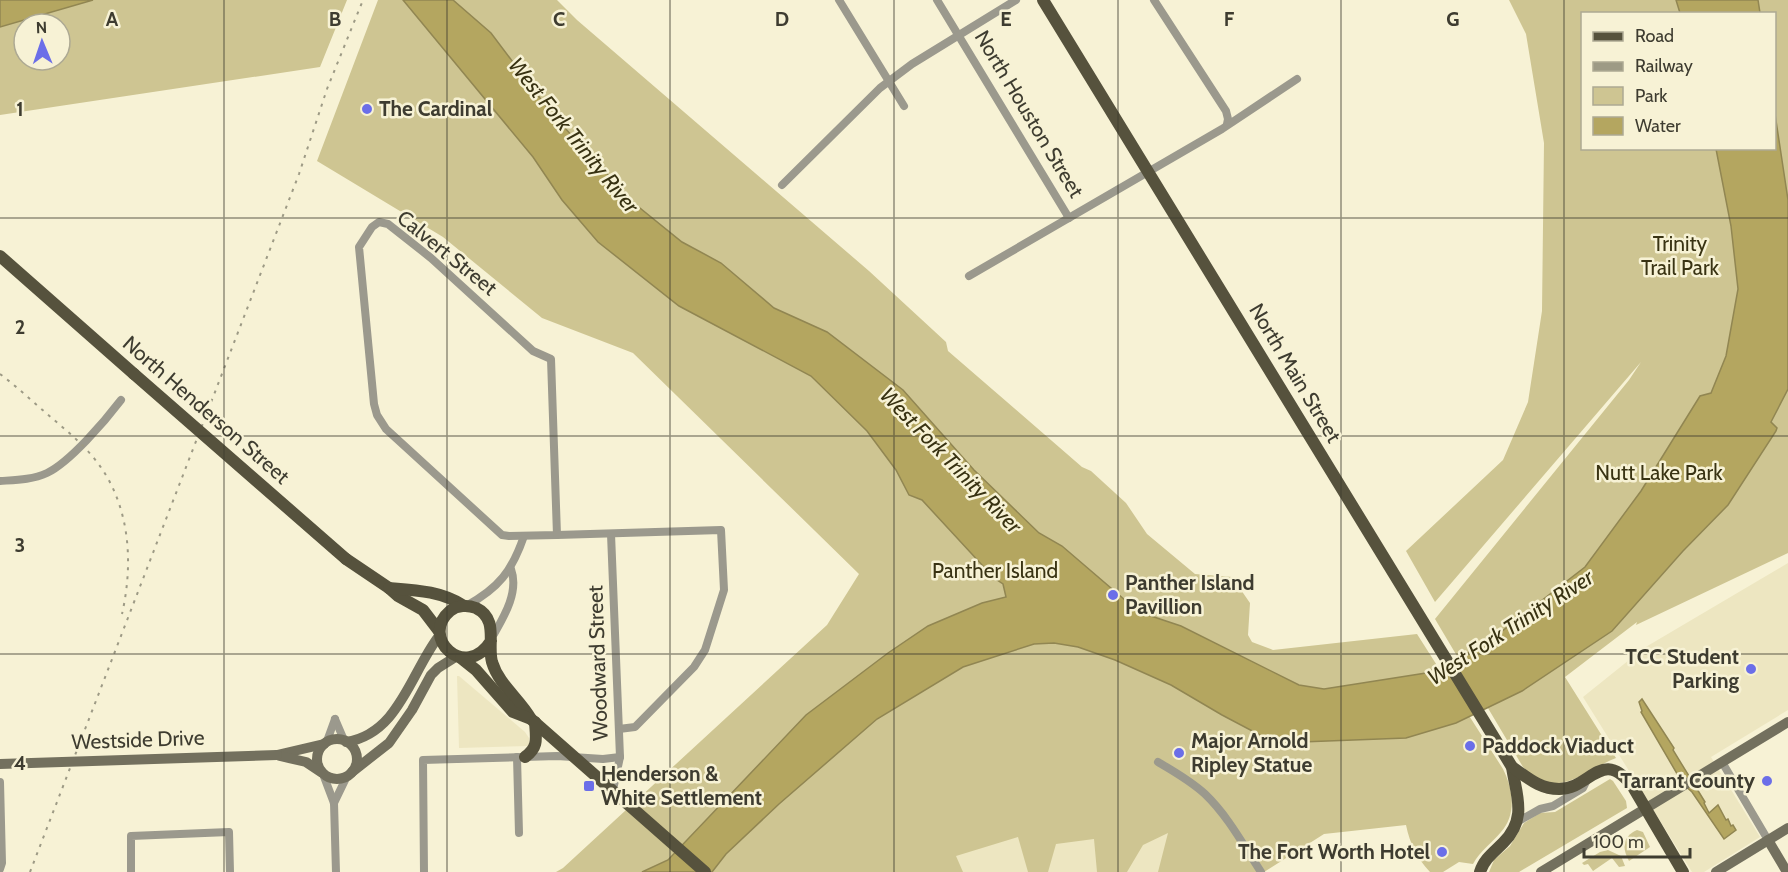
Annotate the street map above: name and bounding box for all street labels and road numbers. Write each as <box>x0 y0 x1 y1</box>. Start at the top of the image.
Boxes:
street label: North Houston Street <box>970 26 1089 202</box>
street label: Calvert Street <box>392 205 502 300</box>
street label: North Main Street <box>1244 299 1347 447</box>
street label: North Henderson Street <box>118 330 295 489</box>
street label: Woodward Street <box>582 585 613 741</box>
street label: Westside Drive <box>71 725 205 754</box>

